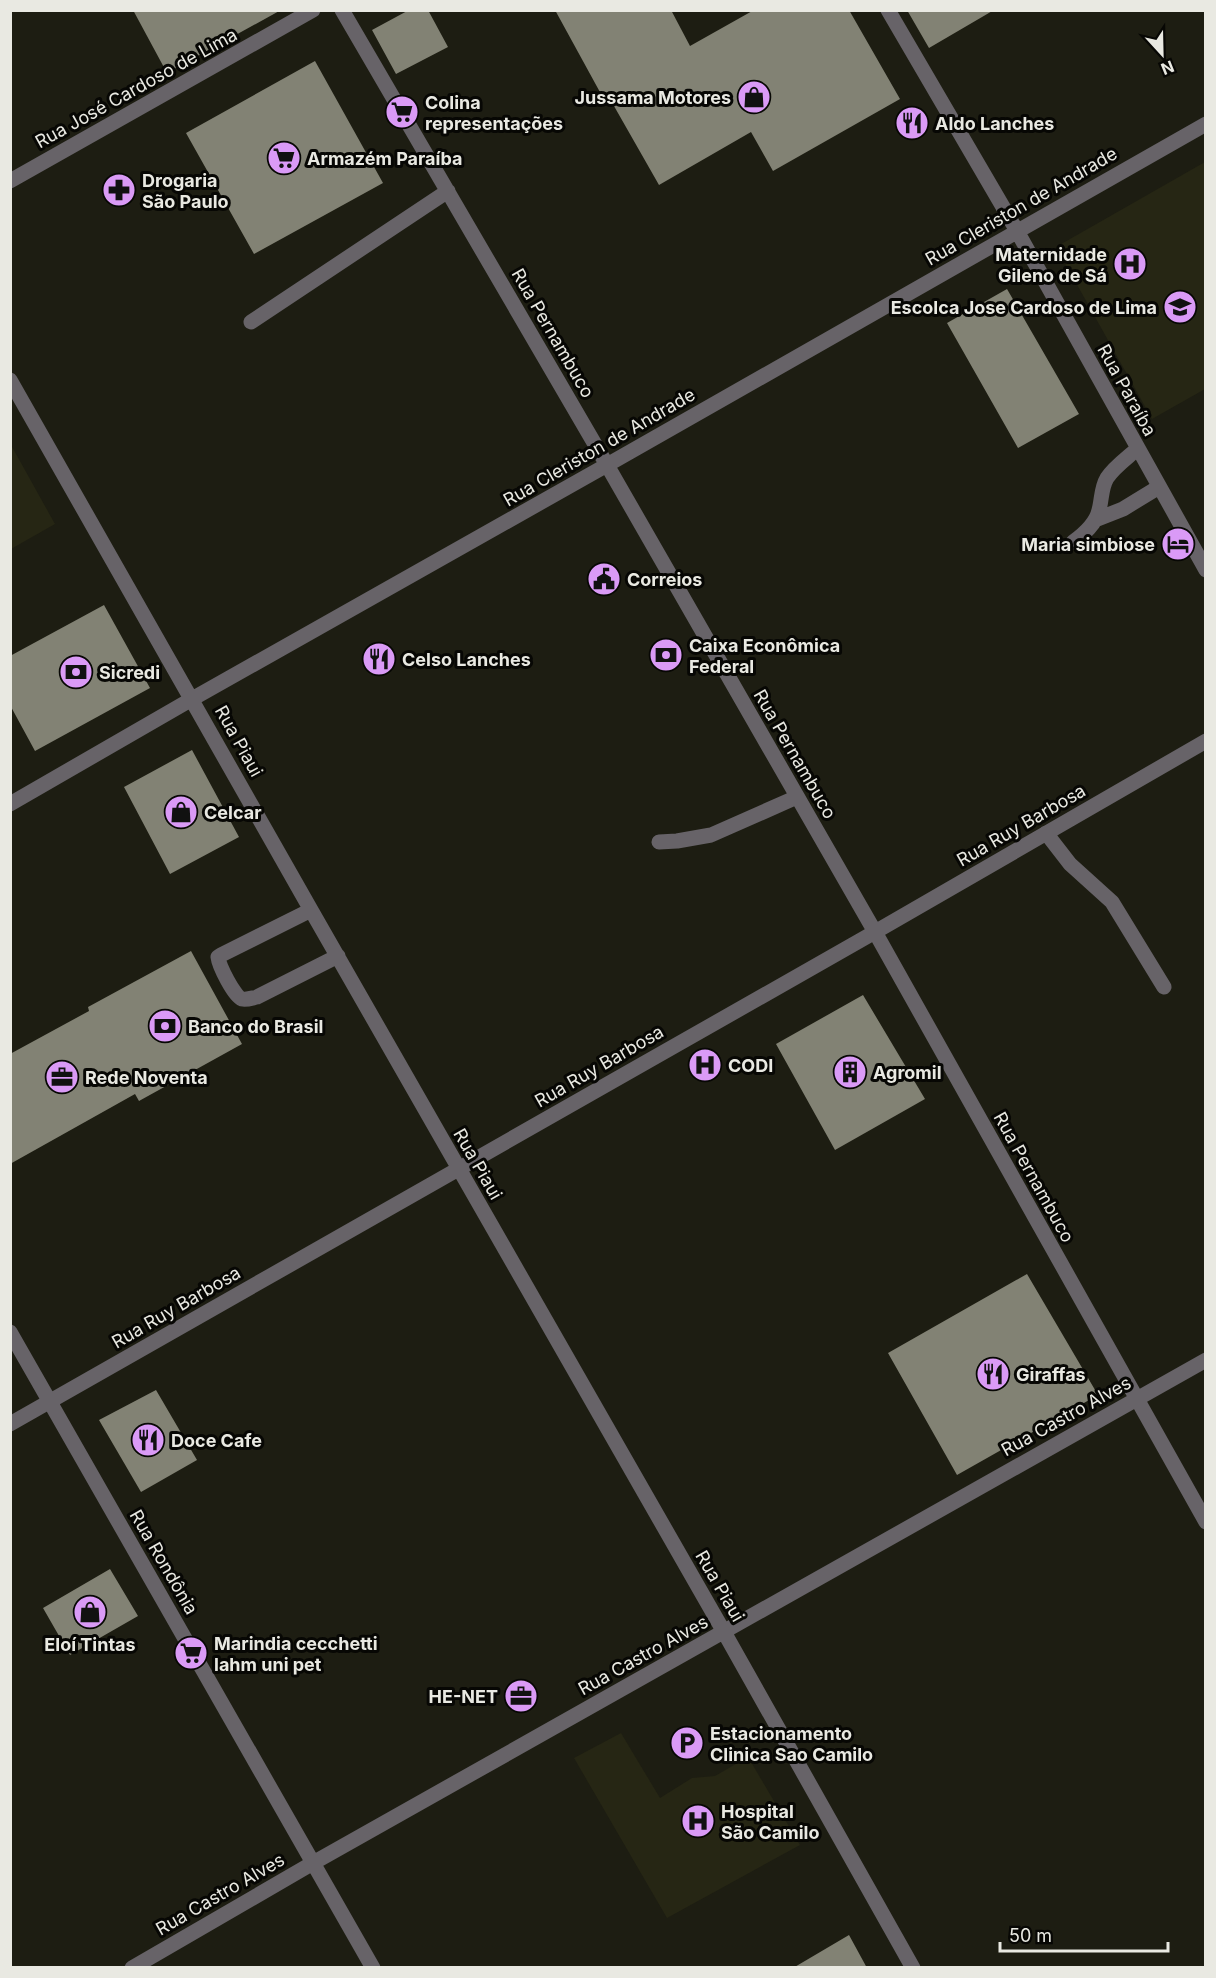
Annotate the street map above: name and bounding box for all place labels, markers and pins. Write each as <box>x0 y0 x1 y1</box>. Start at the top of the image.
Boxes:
shop icon: Jussama Motores <box>736 79 772 115</box>
place label: Jussama Motores <box>575 87 731 108</box>
place label: Colina representações <box>425 92 563 134</box>
supermarket icon: Colina representações <box>384 94 420 130</box>
restaurant icon: Aldo Lanches <box>894 105 930 141</box>
place label: Aldo Lanches <box>935 113 1054 134</box>
supermarket icon: Armazém Paraíba <box>266 140 302 176</box>
place label: Armazém Paraíba <box>307 148 462 169</box>
place label: Drogaria São Paulo <box>142 170 229 212</box>
pharmacy icon: Drogaria São Paulo <box>101 172 137 208</box>
place label: Maternidade Gileno de Sá <box>995 244 1107 286</box>
hospital icon: Maternidade Gileno de Sá <box>1112 246 1148 282</box>
school or university icon: Escolca Jose Cardoso de Lima <box>1162 289 1198 325</box>
place label: Escolca Jose Cardoso de Lima <box>891 297 1157 318</box>
hotel icon: Maria simbiose <box>1160 526 1196 562</box>
place label: Maria simbiose <box>1021 534 1155 555</box>
public building icon: Correios <box>586 561 622 597</box>
place label: Correios <box>627 569 702 590</box>
place label: Caixa Econômica Federal <box>689 635 840 677</box>
bank icon: Caixa Econômica Federal <box>648 637 684 673</box>
restaurant icon: Celso Lanches <box>361 641 397 677</box>
place label: Celso Lanches <box>402 649 531 670</box>
bank icon: Sicredi <box>58 654 94 690</box>
place label: Sicredi <box>99 662 160 683</box>
shop icon: Celcar <box>163 794 199 830</box>
place label: Celcar <box>204 802 261 823</box>
bank icon: Banco do Brasil <box>147 1008 183 1044</box>
place label: Banco do Brasil <box>188 1016 323 1037</box>
hospital icon: CODI <box>687 1047 723 1083</box>
building icon: Agromil <box>832 1054 868 1090</box>
place label: CODI <box>728 1055 773 1076</box>
office icon: Rede Noventa <box>44 1059 80 1095</box>
place label: Agromil <box>873 1062 942 1083</box>
place label: Rede Noventa <box>85 1067 208 1088</box>
restaurant icon: Giraffas <box>975 1356 1011 1392</box>
place label: Giraffas <box>1016 1364 1086 1385</box>
restaurant icon: Doce Cafe <box>130 1422 166 1458</box>
place label: Doce Cafe <box>171 1430 262 1451</box>
shop icon: Eloí Tintas <box>72 1594 108 1630</box>
place label: Marindia cecchetti lahm uni pet <box>214 1633 378 1675</box>
place label: Eloí Tintas <box>44 1634 136 1655</box>
supermarket icon: Marindia cecchetti lahm uni pet <box>173 1635 209 1671</box>
office icon: HE-NET <box>503 1678 539 1714</box>
place label: HE-NET <box>429 1686 498 1707</box>
place label: Estacionamento Clinica Sao Camilo <box>710 1723 873 1765</box>
parking icon: Estacionamento Clinica Sao Camilo <box>669 1725 705 1761</box>
place label: Hospital São Camilo <box>721 1801 820 1843</box>
hospital icon: Hospital São Camilo <box>680 1803 716 1839</box>

